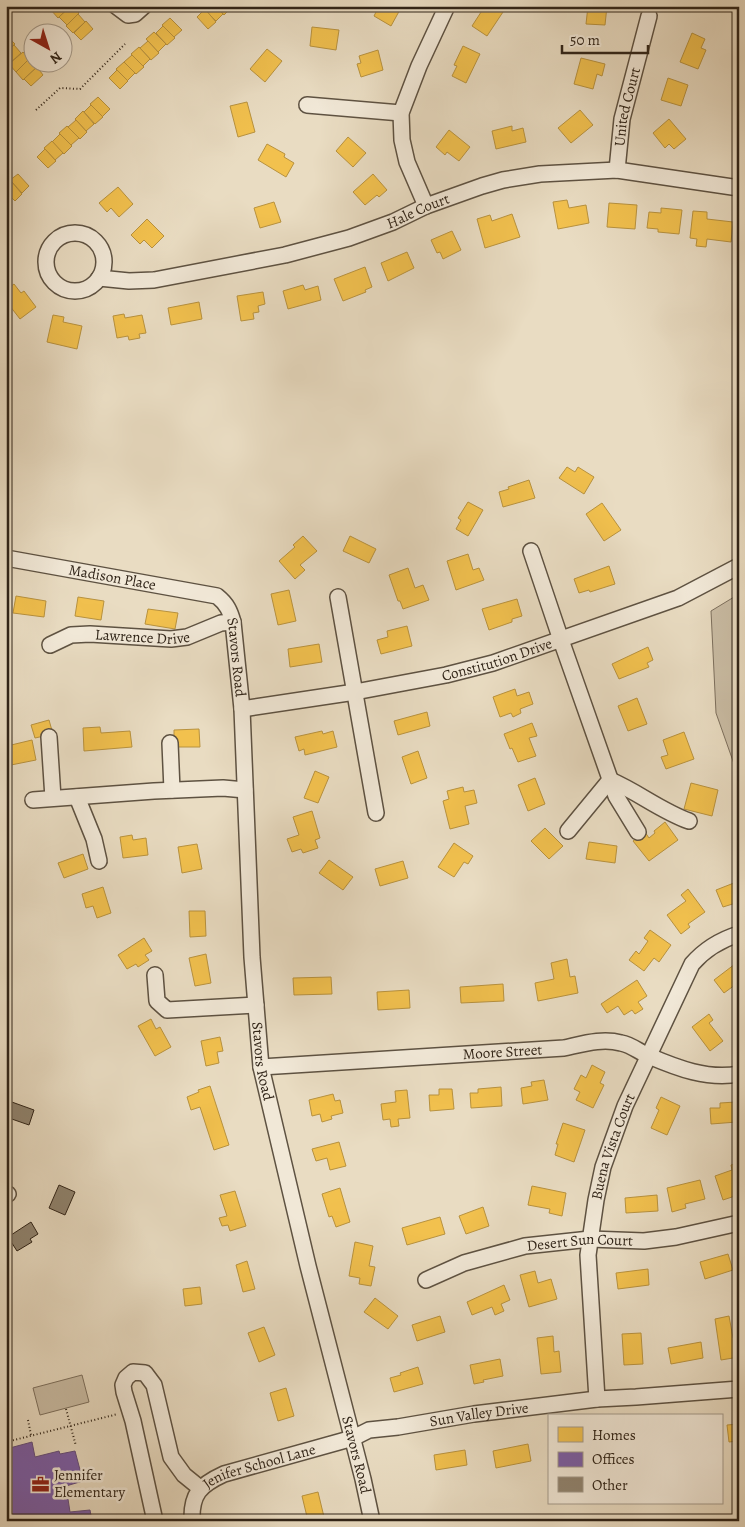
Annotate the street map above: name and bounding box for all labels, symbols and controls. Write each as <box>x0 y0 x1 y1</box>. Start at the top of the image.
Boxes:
north arrow <box>22 22 72 72</box>
scale bar <box>562 22 649 54</box>
text: 50 m <box>570 30 600 50</box>
text: N <box>46 47 66 68</box>
street label: United Court <box>609 65 645 147</box>
street label: Hale Court <box>384 188 452 233</box>
street label: Madison Place <box>67 559 158 595</box>
street label: Stavors Road <box>222 615 251 699</box>
street label: Lawrence Drive <box>95 624 191 649</box>
street label: Constitution Drive <box>439 633 555 686</box>
street label: Stavors Road <box>247 1021 279 1104</box>
street label: Moore Street <box>462 1039 543 1064</box>
street label: Buena Vista Court <box>586 1090 640 1202</box>
street label: Desert Sun Court <box>526 1229 633 1256</box>
street label: Sun Valley Drive <box>428 1397 530 1431</box>
street label: Stavors Road <box>337 1414 376 1496</box>
legend <box>548 1414 722 1504</box>
text: Homes <box>592 1425 636 1445</box>
street label: Jenifer School Lane <box>199 1439 318 1493</box>
text: Offices <box>592 1449 635 1469</box>
place label: Jennifer Elementary <box>54 1465 126 1502</box>
office icon: Jennifer Elementary <box>30 1474 50 1494</box>
text: Other <box>592 1475 628 1495</box>

